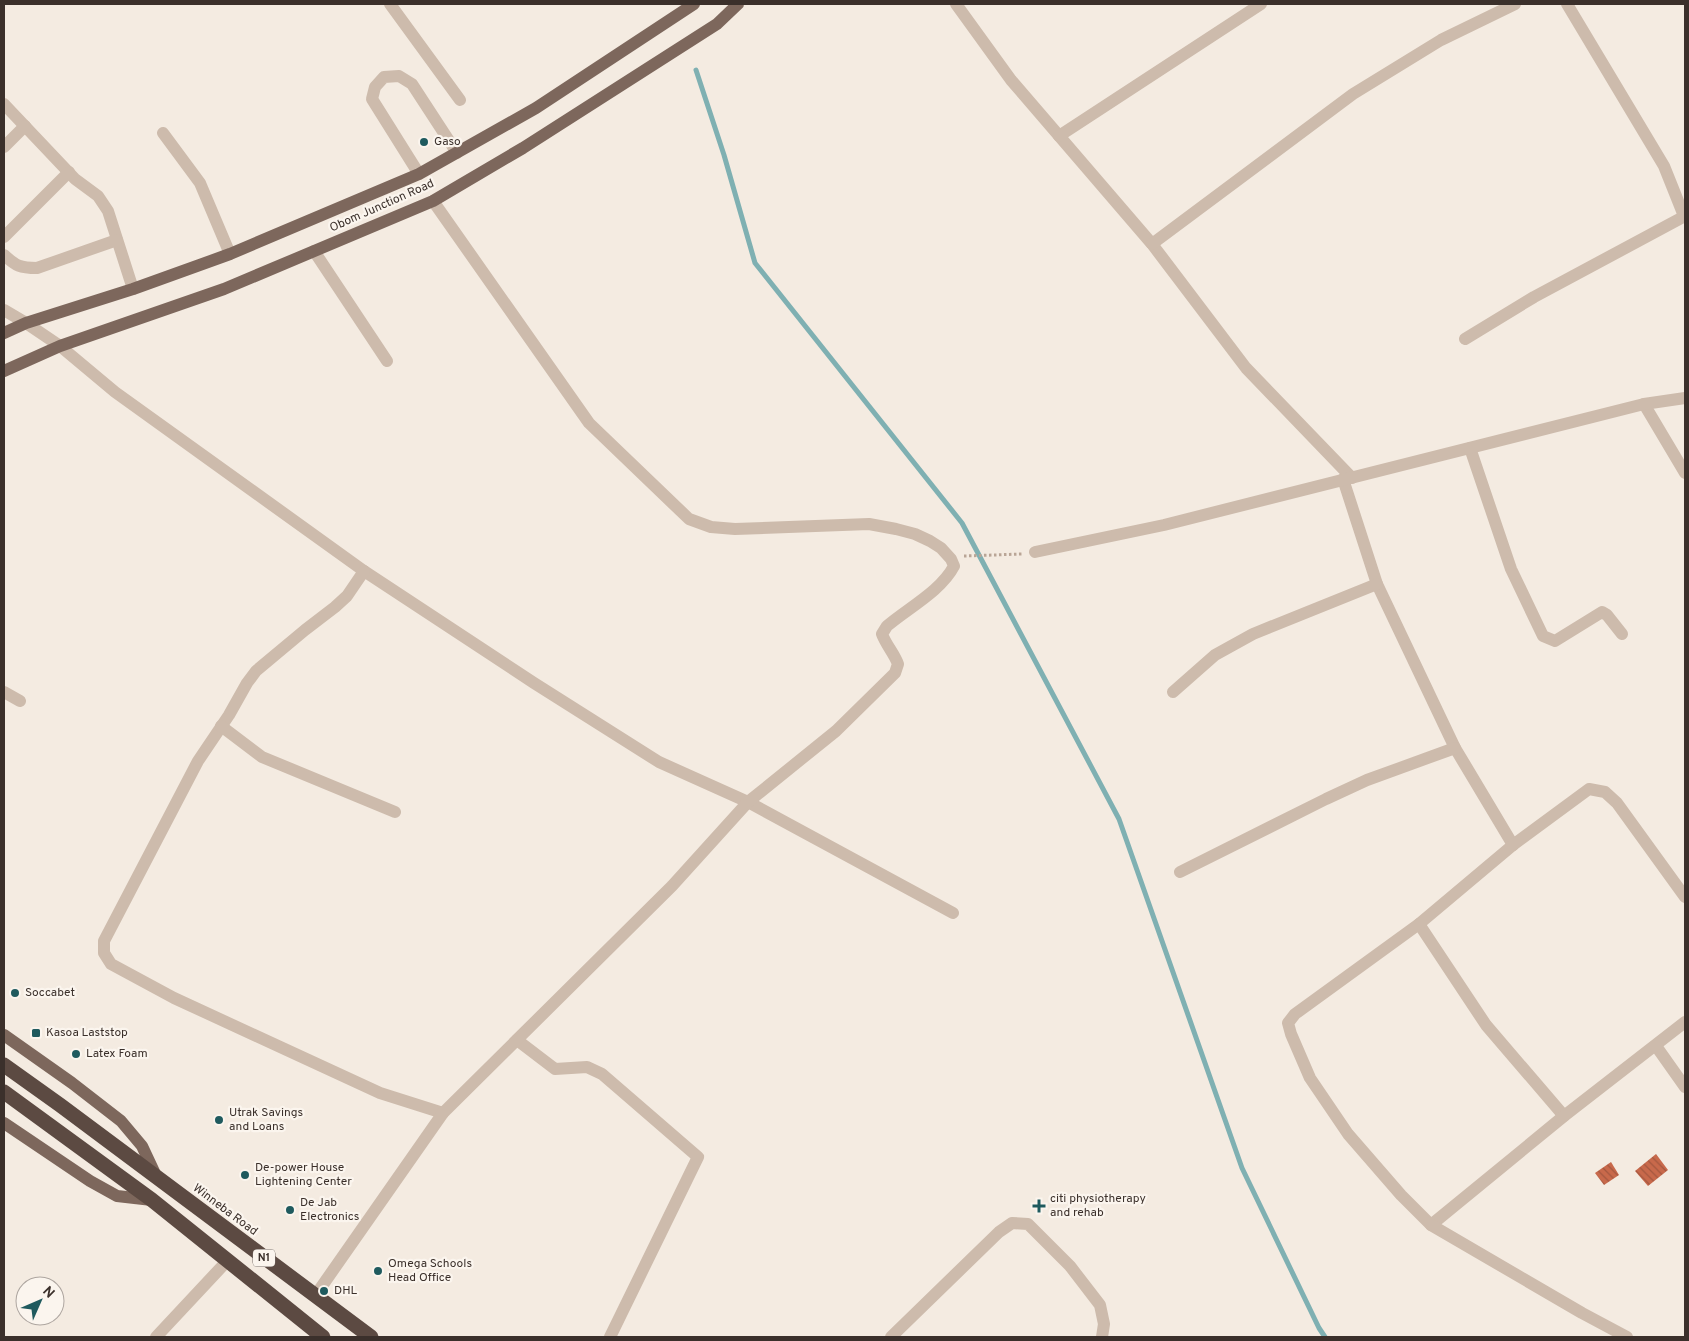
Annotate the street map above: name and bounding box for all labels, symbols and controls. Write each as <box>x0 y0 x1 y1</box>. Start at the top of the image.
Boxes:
place label: Gaso <box>434 134 461 150</box>
marker: Gaso <box>418 136 430 148</box>
street label: Obom Junction Road <box>327 176 437 236</box>
place label: Soccabet <box>25 985 75 1001</box>
marker: Soccabet <box>9 987 21 999</box>
place label: Kasoa Laststop <box>46 1025 128 1041</box>
marker: Kasoa Laststop <box>30 1027 42 1039</box>
place label: Latex Foam <box>86 1046 148 1062</box>
marker: Latex Foam <box>70 1048 82 1060</box>
place label: Utrak Savings and Loans <box>229 1105 303 1135</box>
marker: Utrak Savings and Loans <box>213 1114 225 1126</box>
place label: De-power House Lightening Center <box>255 1160 352 1190</box>
marker: De-power House Lightening Center <box>239 1169 251 1181</box>
street label: Winneba Road <box>189 1180 261 1240</box>
place label: citi physiotherapy and rehab <box>1050 1191 1146 1221</box>
place label: De Jab Electronics <box>300 1195 359 1225</box>
marker: citi physiotherapy and rehab <box>1032 1199 1046 1213</box>
marker: De Jab Electronics <box>284 1204 296 1216</box>
road number: N1 <box>253 1250 275 1266</box>
place label: Omega Schools Head Office <box>388 1256 472 1286</box>
marker: Omega Schools Head Office <box>372 1265 384 1277</box>
north arrow <box>15 1276 65 1326</box>
text: N <box>39 1283 58 1302</box>
place label: DHL <box>334 1283 357 1299</box>
marker: DHL <box>318 1285 330 1297</box>

